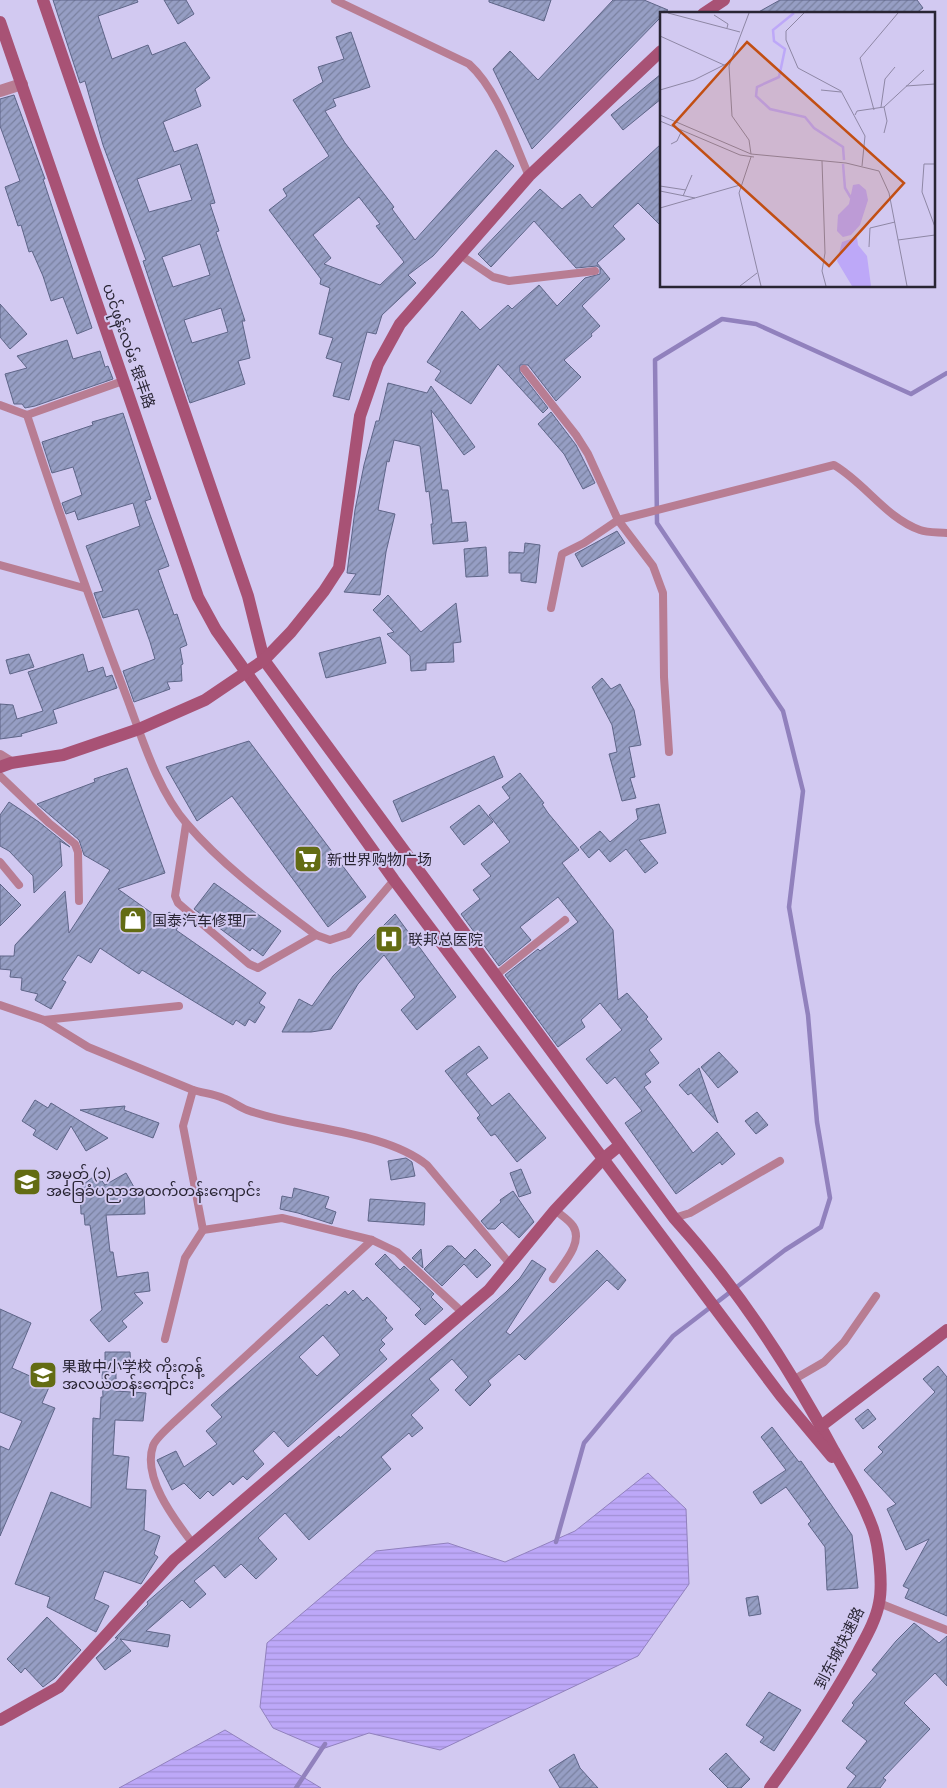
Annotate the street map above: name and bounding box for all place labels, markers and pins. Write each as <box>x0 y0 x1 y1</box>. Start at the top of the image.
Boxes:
supermarket icon: 新世界购物广场 <box>293 844 323 874</box>
place label: 新世界购物广场 <box>327 851 432 868</box>
shop icon: 国泰汽车修理厂 <box>118 905 148 935</box>
place label: 国泰汽车修理厂 <box>152 912 257 929</box>
hospital icon: 联邦总医院 <box>374 924 404 954</box>
place label: 联邦总医院 <box>408 931 483 948</box>
place label: အမှတ် (၁) အခြေခံပညာအထက်တန်းကျောင်း <box>46 1164 261 1203</box>
school or university icon: အမှတ် (၁) အခြေခံပညာအထက်တန်းကျောင်း <box>12 1167 42 1197</box>
place label: 果敢中小学校 ကိုးကန့် အလယ်တန်းကျောင်း <box>62 1357 205 1396</box>
school or university icon: 果敢中小学校 ကိုးကန့် အလယ်တန်းကျောင်း <box>28 1360 58 1390</box>

